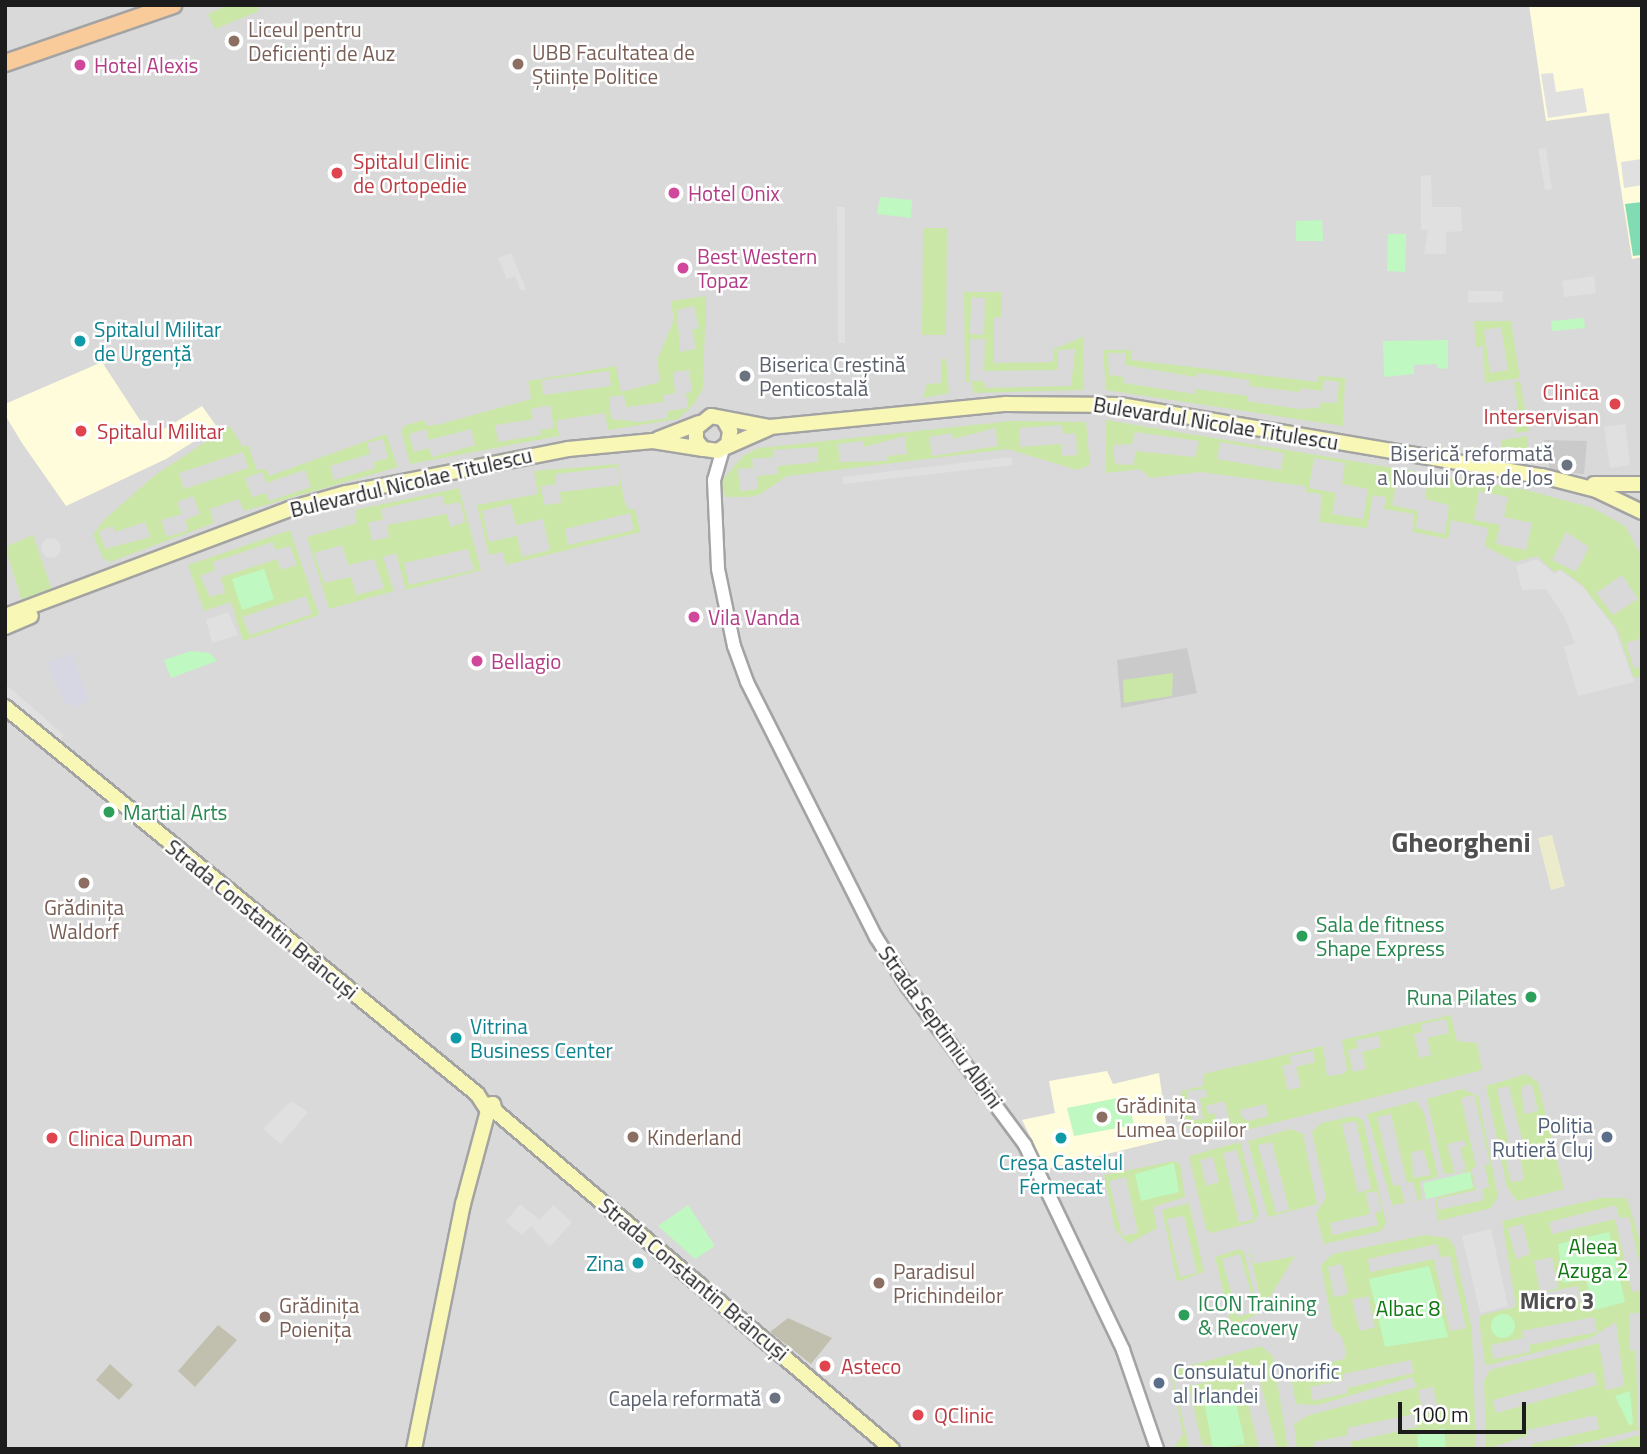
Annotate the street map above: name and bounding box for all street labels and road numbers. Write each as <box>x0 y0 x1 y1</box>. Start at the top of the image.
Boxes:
street label: Bulevardul Nicolae Titulescu <box>1092 391 1340 455</box>
street label: Bulevardul Nicolae Titulescu <box>287 442 535 522</box>
street label: Strada Constantin Brâncuși <box>161 834 363 1004</box>
street label: Strada Septimiu Albini <box>874 941 1008 1113</box>
street label: Strada Constantin Brâncuși <box>594 1192 794 1366</box>

